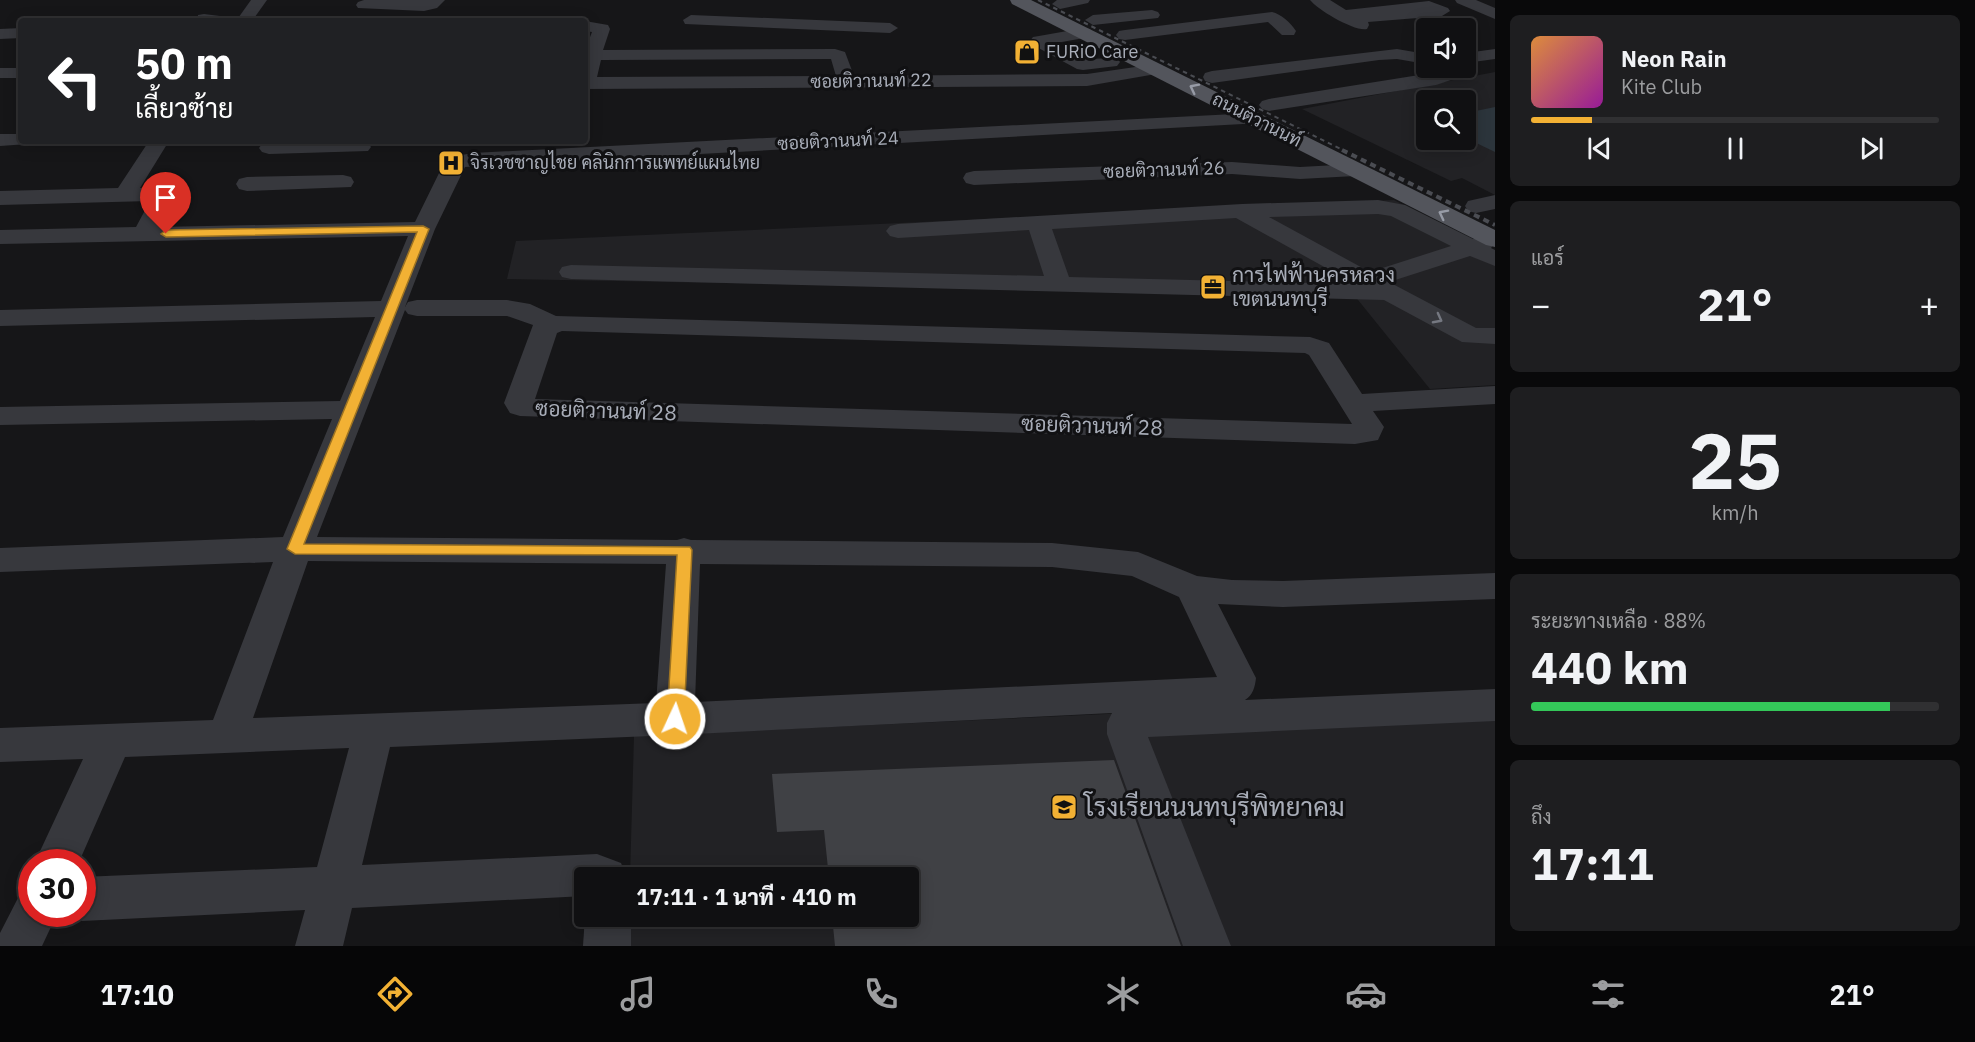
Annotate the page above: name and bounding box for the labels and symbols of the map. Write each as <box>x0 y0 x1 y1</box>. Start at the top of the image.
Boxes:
shop icon: FURiO Care <box>1012 37 1042 67</box>
place label: FURiO Care <box>1046 40 1139 63</box>
street label: ซอยติวานนท์ 22 <box>810 67 932 93</box>
one-way arrow <box>1189 84 1200 95</box>
street label: ถนนติวานนท์ <box>1209 86 1306 152</box>
street label: ซอยติวานนท์ 24 <box>777 125 899 155</box>
hospital icon: จิรเวชชาญไชย คลินิกการแพทย์แผนไทย <box>436 148 466 178</box>
place label: จิรเวชชาญไชย คลินิกการแพทย์แผนไทย <box>470 150 760 174</box>
street label: ซอยติวานนท์ 26 <box>1103 155 1225 183</box>
pin <box>140 172 191 234</box>
one-way arrow <box>1438 210 1449 221</box>
place label: การไฟฟ้านครหลวง เขตนนทบุรี <box>1232 260 1395 313</box>
office icon: การไฟฟ้านครหลวง เขตนนทบุรี <box>1198 272 1228 302</box>
one-way arrow <box>1432 312 1443 323</box>
street label: ซอยติวานนท์ 28 <box>535 394 677 426</box>
street label: ซอยติวานนท์ 28 <box>1021 409 1163 441</box>
position arrow <box>643 687 707 751</box>
place label: โรงเรียนนนทบุรีพิทยาคม <box>1082 789 1345 825</box>
school or university icon: โรงเรียนนนทบุรีพิทยาคม <box>1049 792 1079 822</box>
speed limit sign: 30 <box>18 849 96 927</box>

